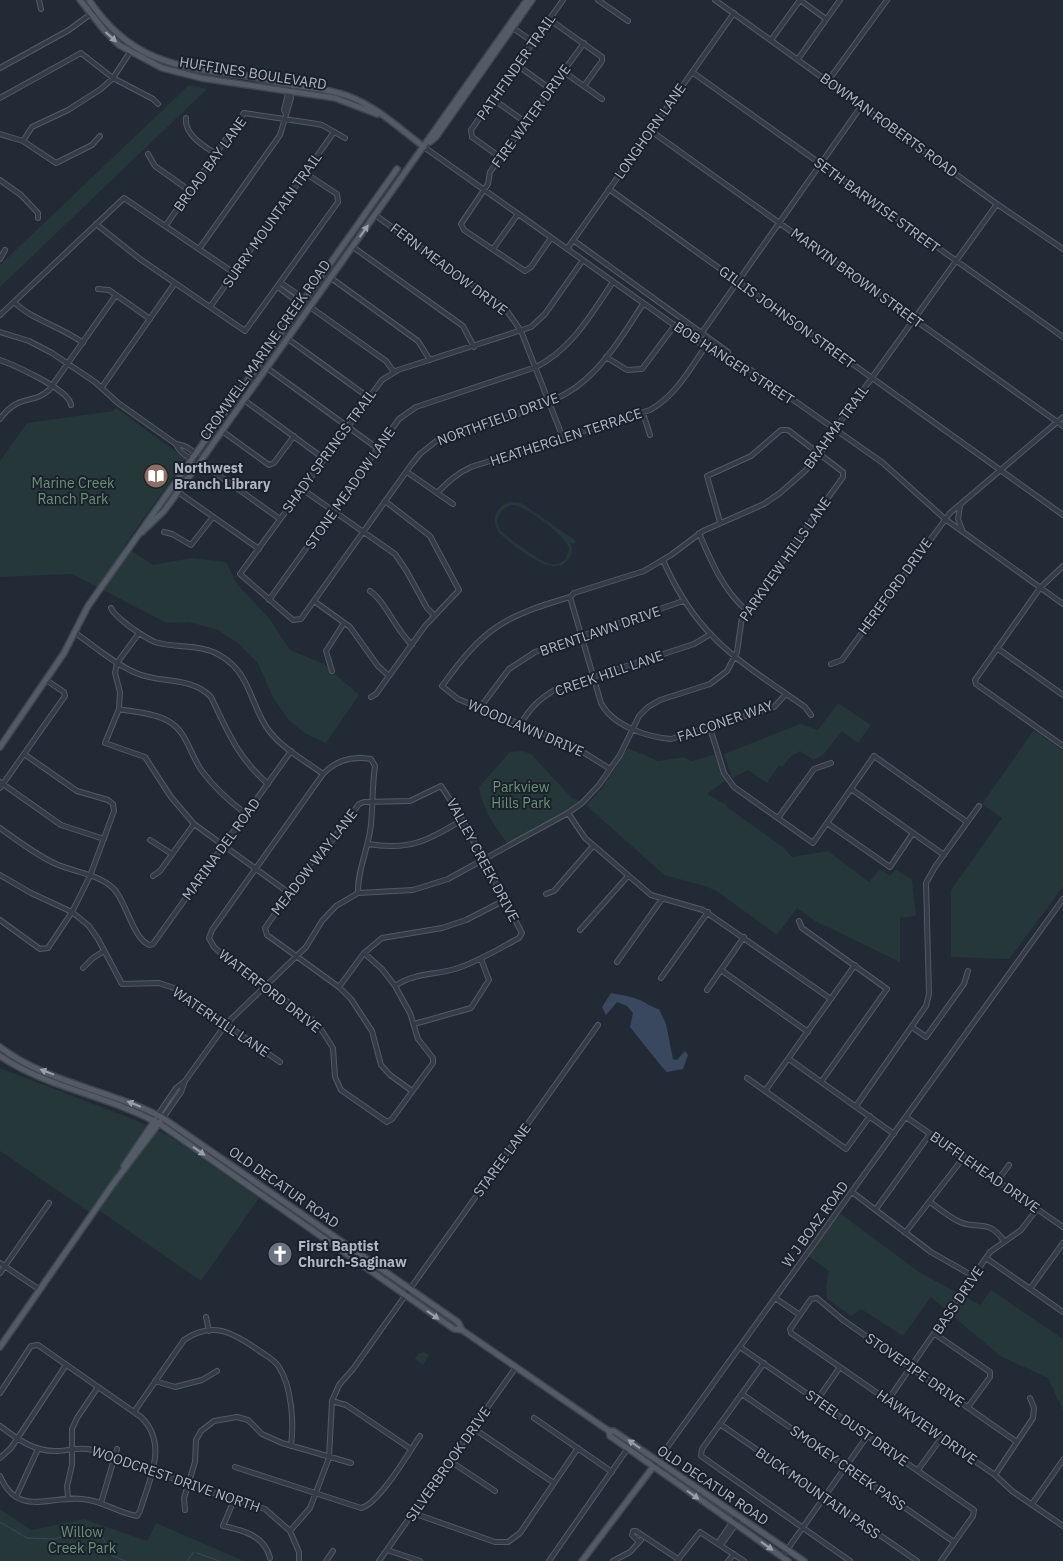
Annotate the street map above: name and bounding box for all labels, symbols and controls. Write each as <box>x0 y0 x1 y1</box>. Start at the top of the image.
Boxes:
street label: PATHFINDER TRAIL <box>473 10 559 124</box>
one-way arrow <box>105 31 117 43</box>
street label: HUFFINES BOULEVARD <box>178 52 328 94</box>
street label: FIRE WATER DRIVE <box>487 61 575 171</box>
street label: BOWMAN ROBERTS ROAD <box>817 69 961 181</box>
street label: LONGHORN LANE <box>610 80 690 182</box>
street label: BROAD BAY LANE <box>170 113 250 215</box>
street label: SURRY MOUNTAIN TRAIL <box>219 149 325 291</box>
street label: SETH BARWISE STREET <box>811 153 943 257</box>
street label: FERN MEADOW DRIVE <box>387 219 511 319</box>
one-way arrow <box>359 224 369 238</box>
street label: MARVIN BROWN STREET <box>787 224 927 332</box>
street label: CROMWELL MARINE CREEK ROAD <box>196 256 334 444</box>
street label: GILLIS JOHNSON STREET <box>715 262 859 372</box>
street label: BOB HANGER STREET <box>671 317 797 409</box>
street label: BRAHMA TRAIL <box>800 382 872 472</box>
street label: SHADY SPRINGS TRAIL <box>278 386 380 516</box>
street label: NORTHFIELD DRIVE <box>435 389 561 449</box>
street label: HEATHERGLEN TERRACE <box>488 404 644 470</box>
street label: STONE MEADOW LANE <box>301 424 399 552</box>
place label: Northwest Branch Library <box>174 459 271 493</box>
library icon: Northwest Branch Library <box>143 463 169 489</box>
park label: Marine Creek Ranch Park <box>32 474 115 508</box>
street label: PARKVIEW HILLS LANE <box>735 493 835 625</box>
street label: HEREFORD DRIVE <box>854 534 936 638</box>
street label: BRENTLAWN DRIVE <box>537 602 663 660</box>
street label: CREEK HILL LANE <box>553 646 665 700</box>
street label: WOODLAWN DRIVE <box>465 695 587 761</box>
street label: FALCONER WAY <box>675 696 776 746</box>
park label: Parkview Hills Park <box>491 778 551 812</box>
street label: MARINA DEL ROAD <box>178 794 264 904</box>
street label: VALLEY CREEK DRIVE <box>443 795 523 925</box>
street label: MEADOW WAY LANE <box>267 805 361 919</box>
street label: WATERFORD DRIVE <box>215 945 325 1037</box>
street label: WATERHILL LANE <box>169 983 273 1061</box>
one-way arrow <box>39 1068 54 1076</box>
one-way arrow <box>127 1100 141 1108</box>
street label: STAREE LANE <box>469 1120 535 1200</box>
street label: BUFFLEHEAD DRIVE <box>927 1127 1043 1217</box>
street label: OLD DECATUR ROAD <box>225 1142 343 1232</box>
one-way arrow <box>192 1146 206 1156</box>
street label: W J BOAZ ROAD <box>778 1177 852 1271</box>
place label: First Baptist Church-Saginaw <box>298 1237 407 1271</box>
church icon: First Baptist Church-Saginaw <box>267 1241 293 1267</box>
street label: BASS DRIVE <box>929 1263 987 1337</box>
one-way arrow <box>426 1310 440 1320</box>
street label: STOVEPIPE DRIVE <box>862 1329 968 1411</box>
street label: STEEL DUST DRIVE <box>802 1386 912 1470</box>
street label: HAWKVIEW DRIVE <box>873 1386 981 1468</box>
street label: SILVERBROOK DRIVE <box>402 1403 494 1525</box>
street label: SMOKEY CREEK PASS <box>787 1421 909 1515</box>
one-way arrow <box>627 1439 641 1449</box>
street label: OLD DECATUR ROAD <box>654 1441 772 1529</box>
street label: WOODCREST DRIVE NORTH <box>89 1442 263 1516</box>
street label: BUCK MOUNTAIN PASS <box>752 1443 884 1543</box>
one-way arrow <box>686 1490 700 1500</box>
park label: Willow Creek Park <box>48 1523 117 1557</box>
one-way arrow <box>760 1541 773 1551</box>

